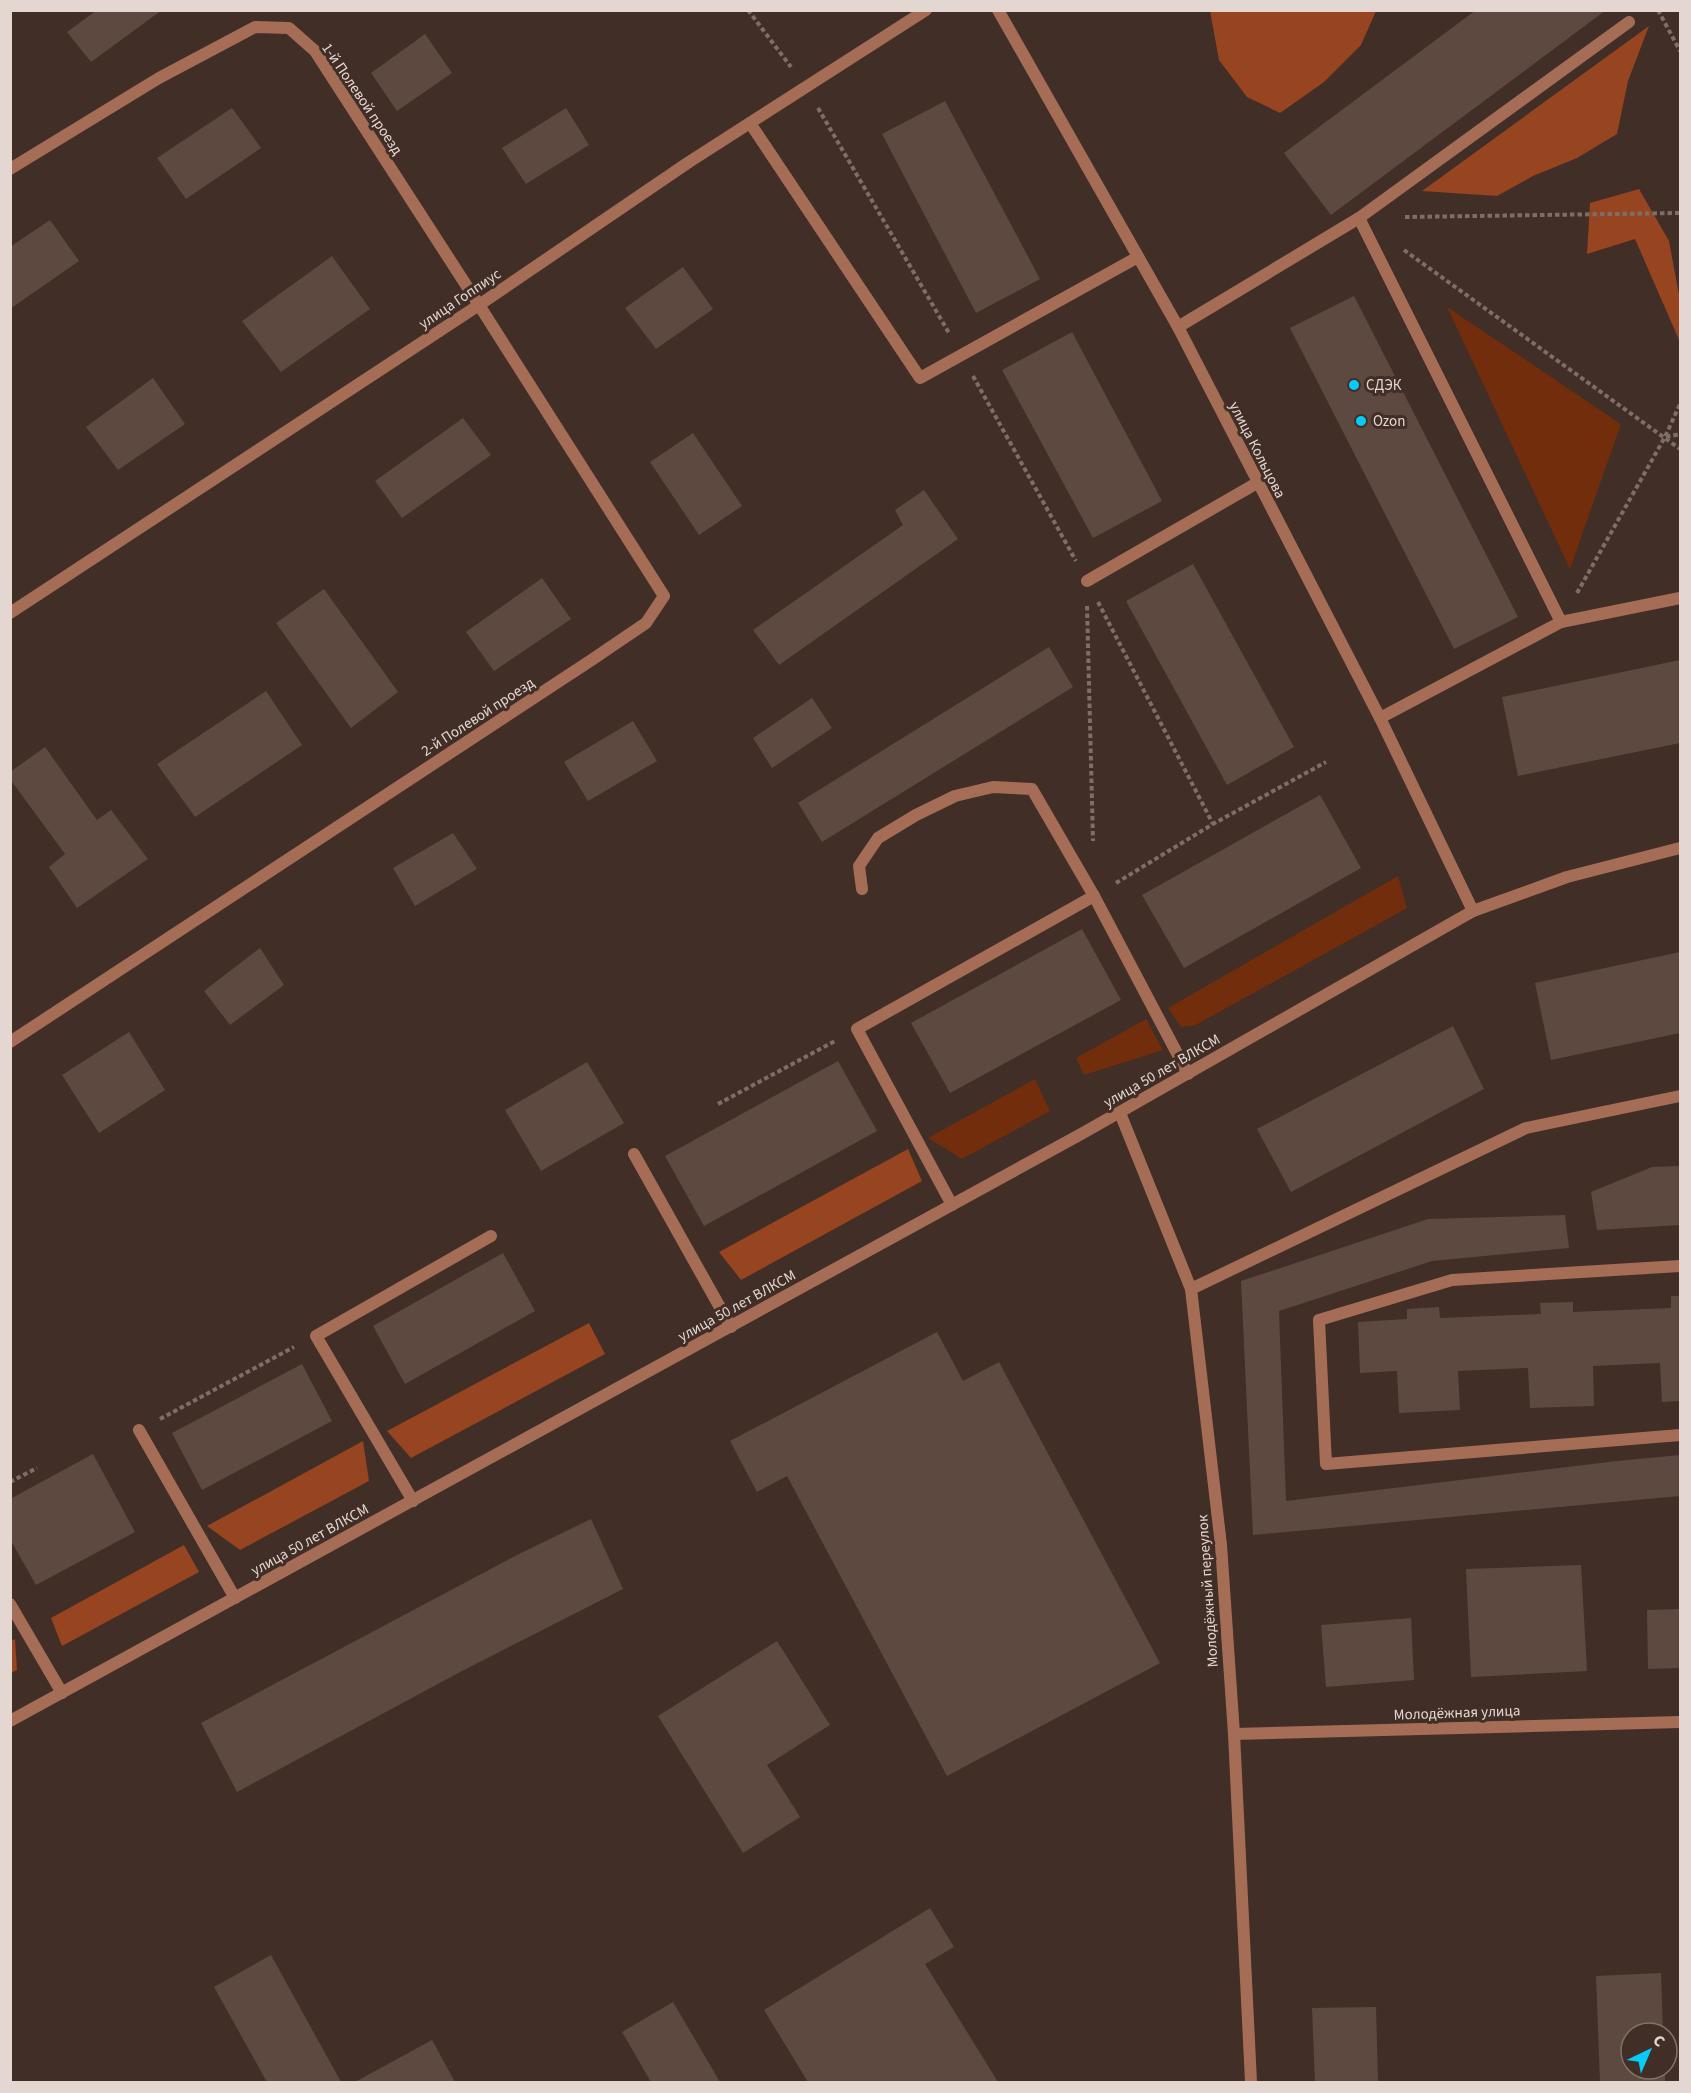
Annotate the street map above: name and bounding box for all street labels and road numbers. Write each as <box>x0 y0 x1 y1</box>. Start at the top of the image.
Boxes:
street label: 1-й Полевой проезд <box>317 39 407 159</box>
street label: улица Гоппиус <box>415 264 505 334</box>
street label: улица Кольцова <box>1224 398 1290 502</box>
street label: 2-й Полевой проезд <box>417 673 539 761</box>
street label: улица 50 лет ВЛКСМ <box>1100 1029 1224 1113</box>
street label: улица 50 лет ВЛКСМ <box>674 1265 800 1347</box>
street label: улица 50 лет ВЛКСМ <box>247 1499 373 1581</box>
street label: Молодёжный переулок <box>1192 1513 1224 1668</box>
street label: Молодёжная улица <box>1393 1700 1521 1726</box>

